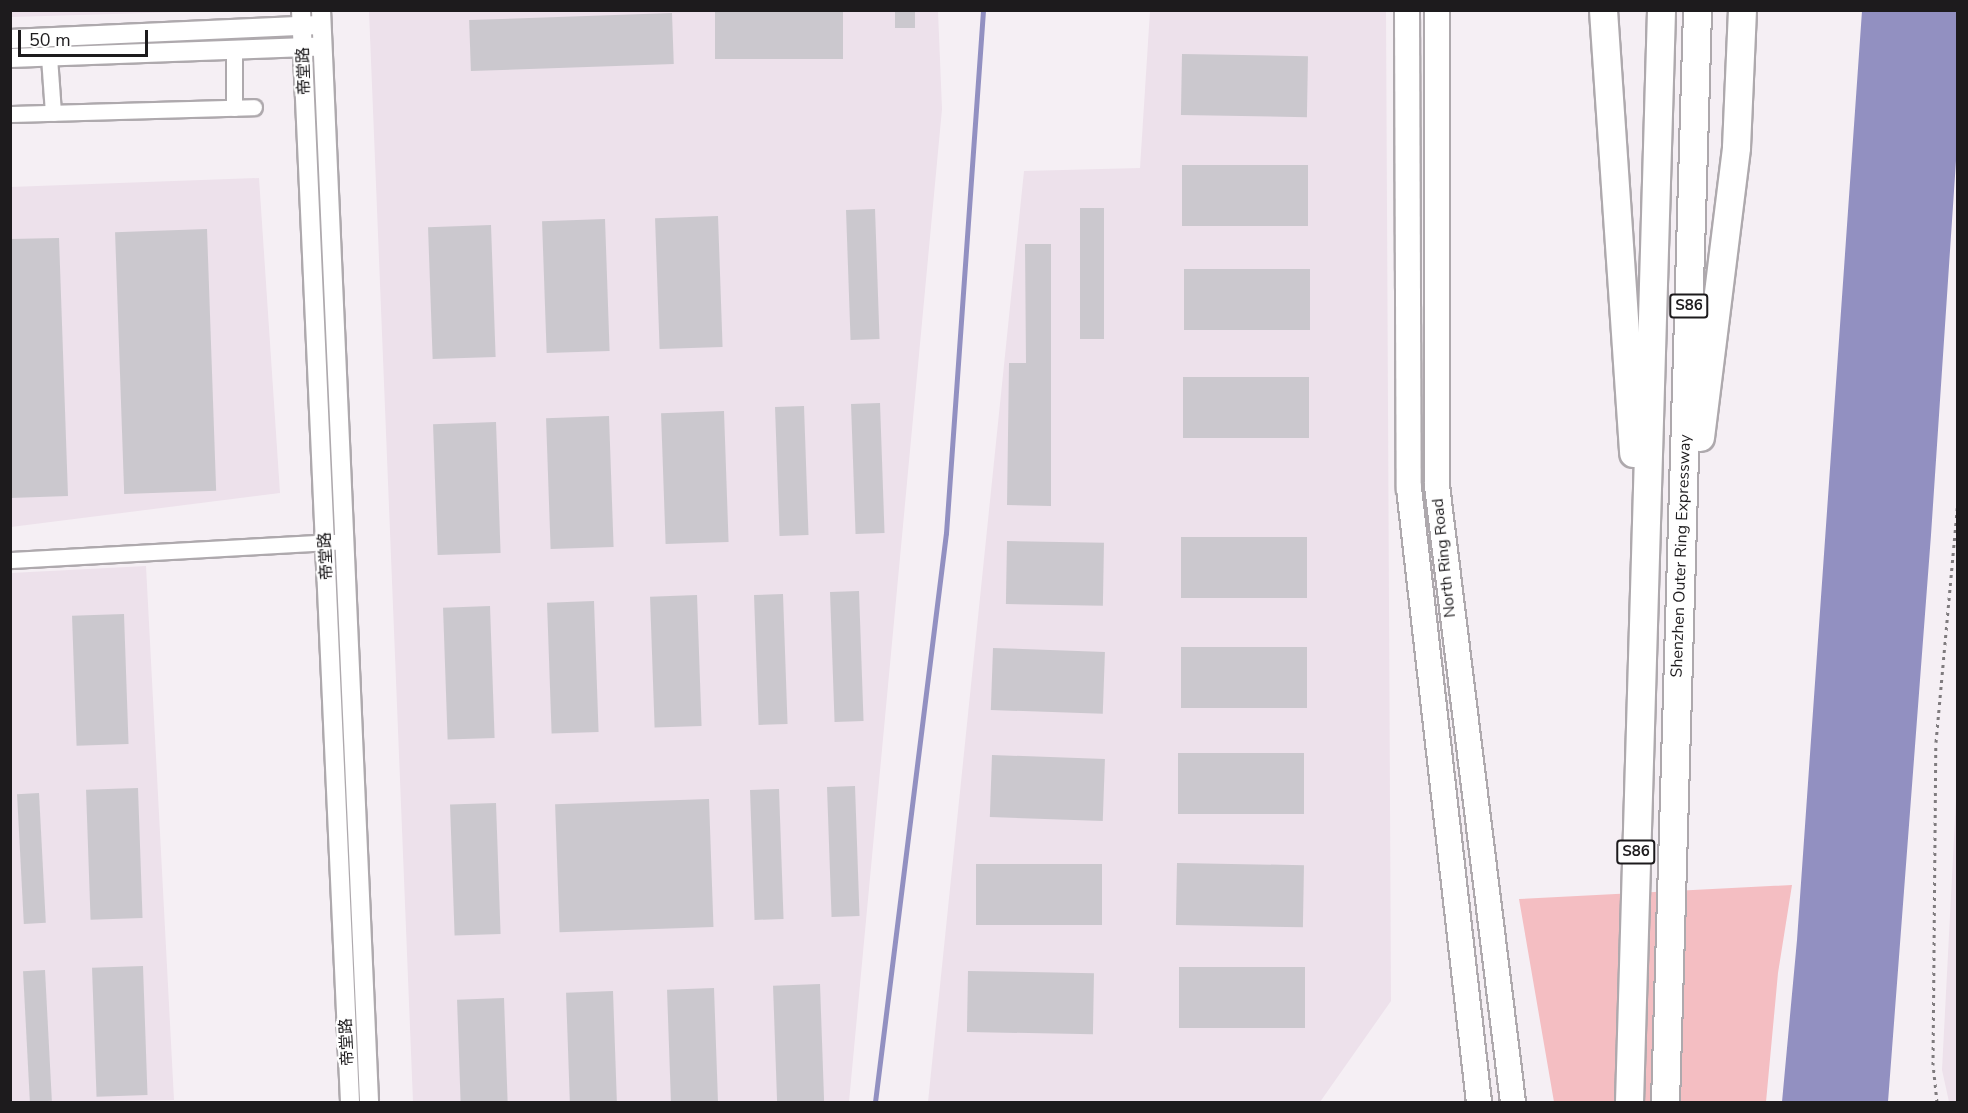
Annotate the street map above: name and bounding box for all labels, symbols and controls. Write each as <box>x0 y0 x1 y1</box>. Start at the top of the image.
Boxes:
scale bar <box>21 18 152 56</box>
text: 50 m <box>29 28 71 52</box>
street label: 帝堂路 <box>294 47 314 95</box>
road number: S86 <box>1668 294 1710 318</box>
street label: Shenzhen Outer Ring Expressway <box>1667 434 1695 678</box>
street label: North Ring Road <box>1428 497 1460 619</box>
street label: 帝堂路 <box>315 532 337 580</box>
road number: S86 <box>1615 840 1657 864</box>
street label: 帝堂路 <box>336 1018 358 1066</box>

